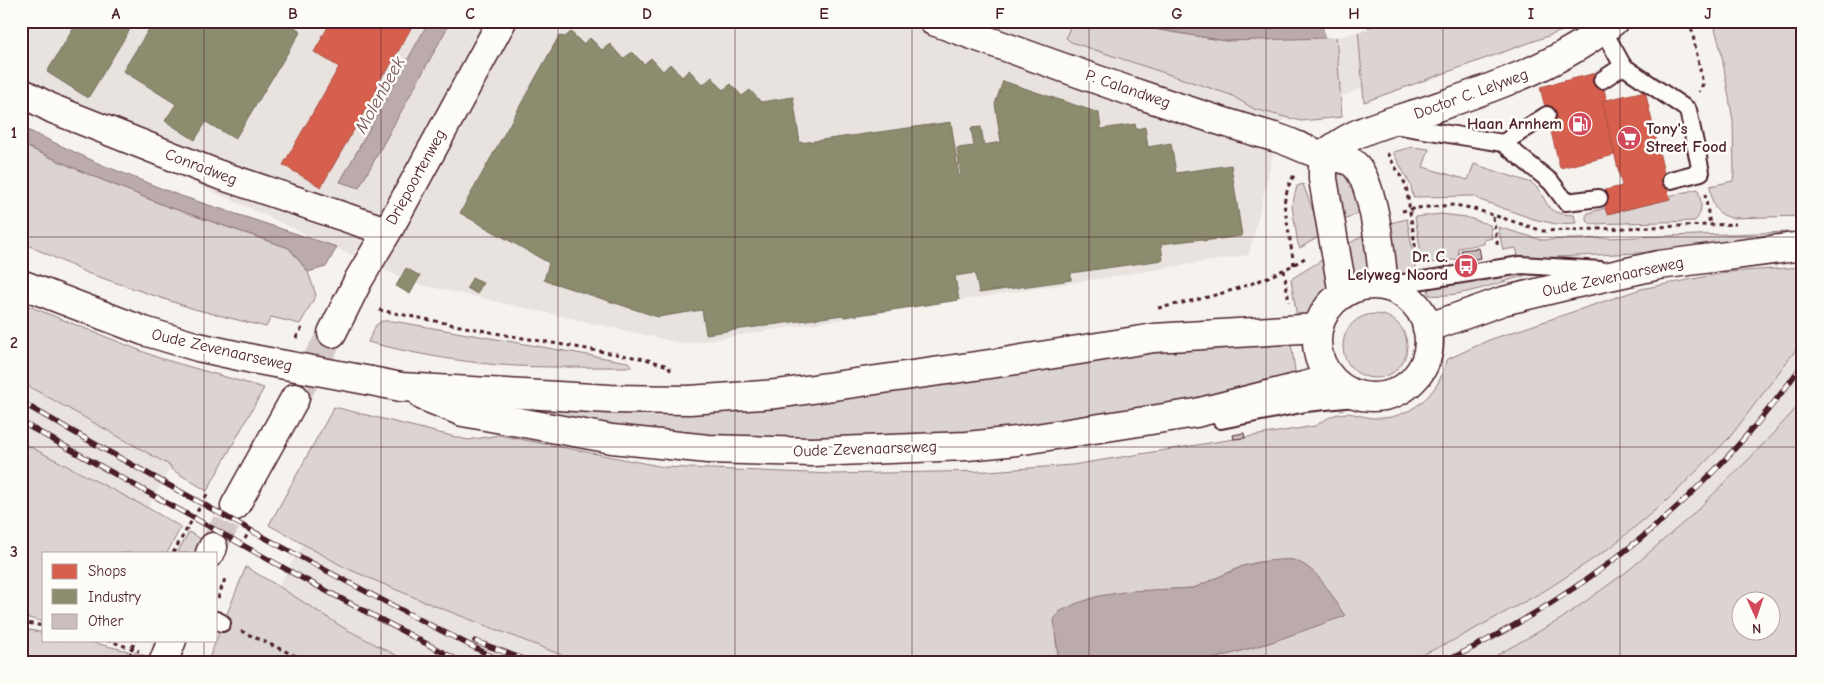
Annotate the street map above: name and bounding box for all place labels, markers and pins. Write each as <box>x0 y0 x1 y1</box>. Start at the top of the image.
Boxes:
fuel station icon: Haan Arnhem <box>1567 111 1593 137</box>
place label: Haan Arnhem <box>1467 115 1562 133</box>
place label: Tony's Street Food <box>1646 120 1727 156</box>
supermarket icon: Tony's Street Food <box>1616 125 1642 151</box>
place label: Dr. C. Lelyweg Noord <box>1347 248 1448 284</box>
bus stop icon: Dr. C. Lelyweg Noord <box>1453 253 1479 279</box>

